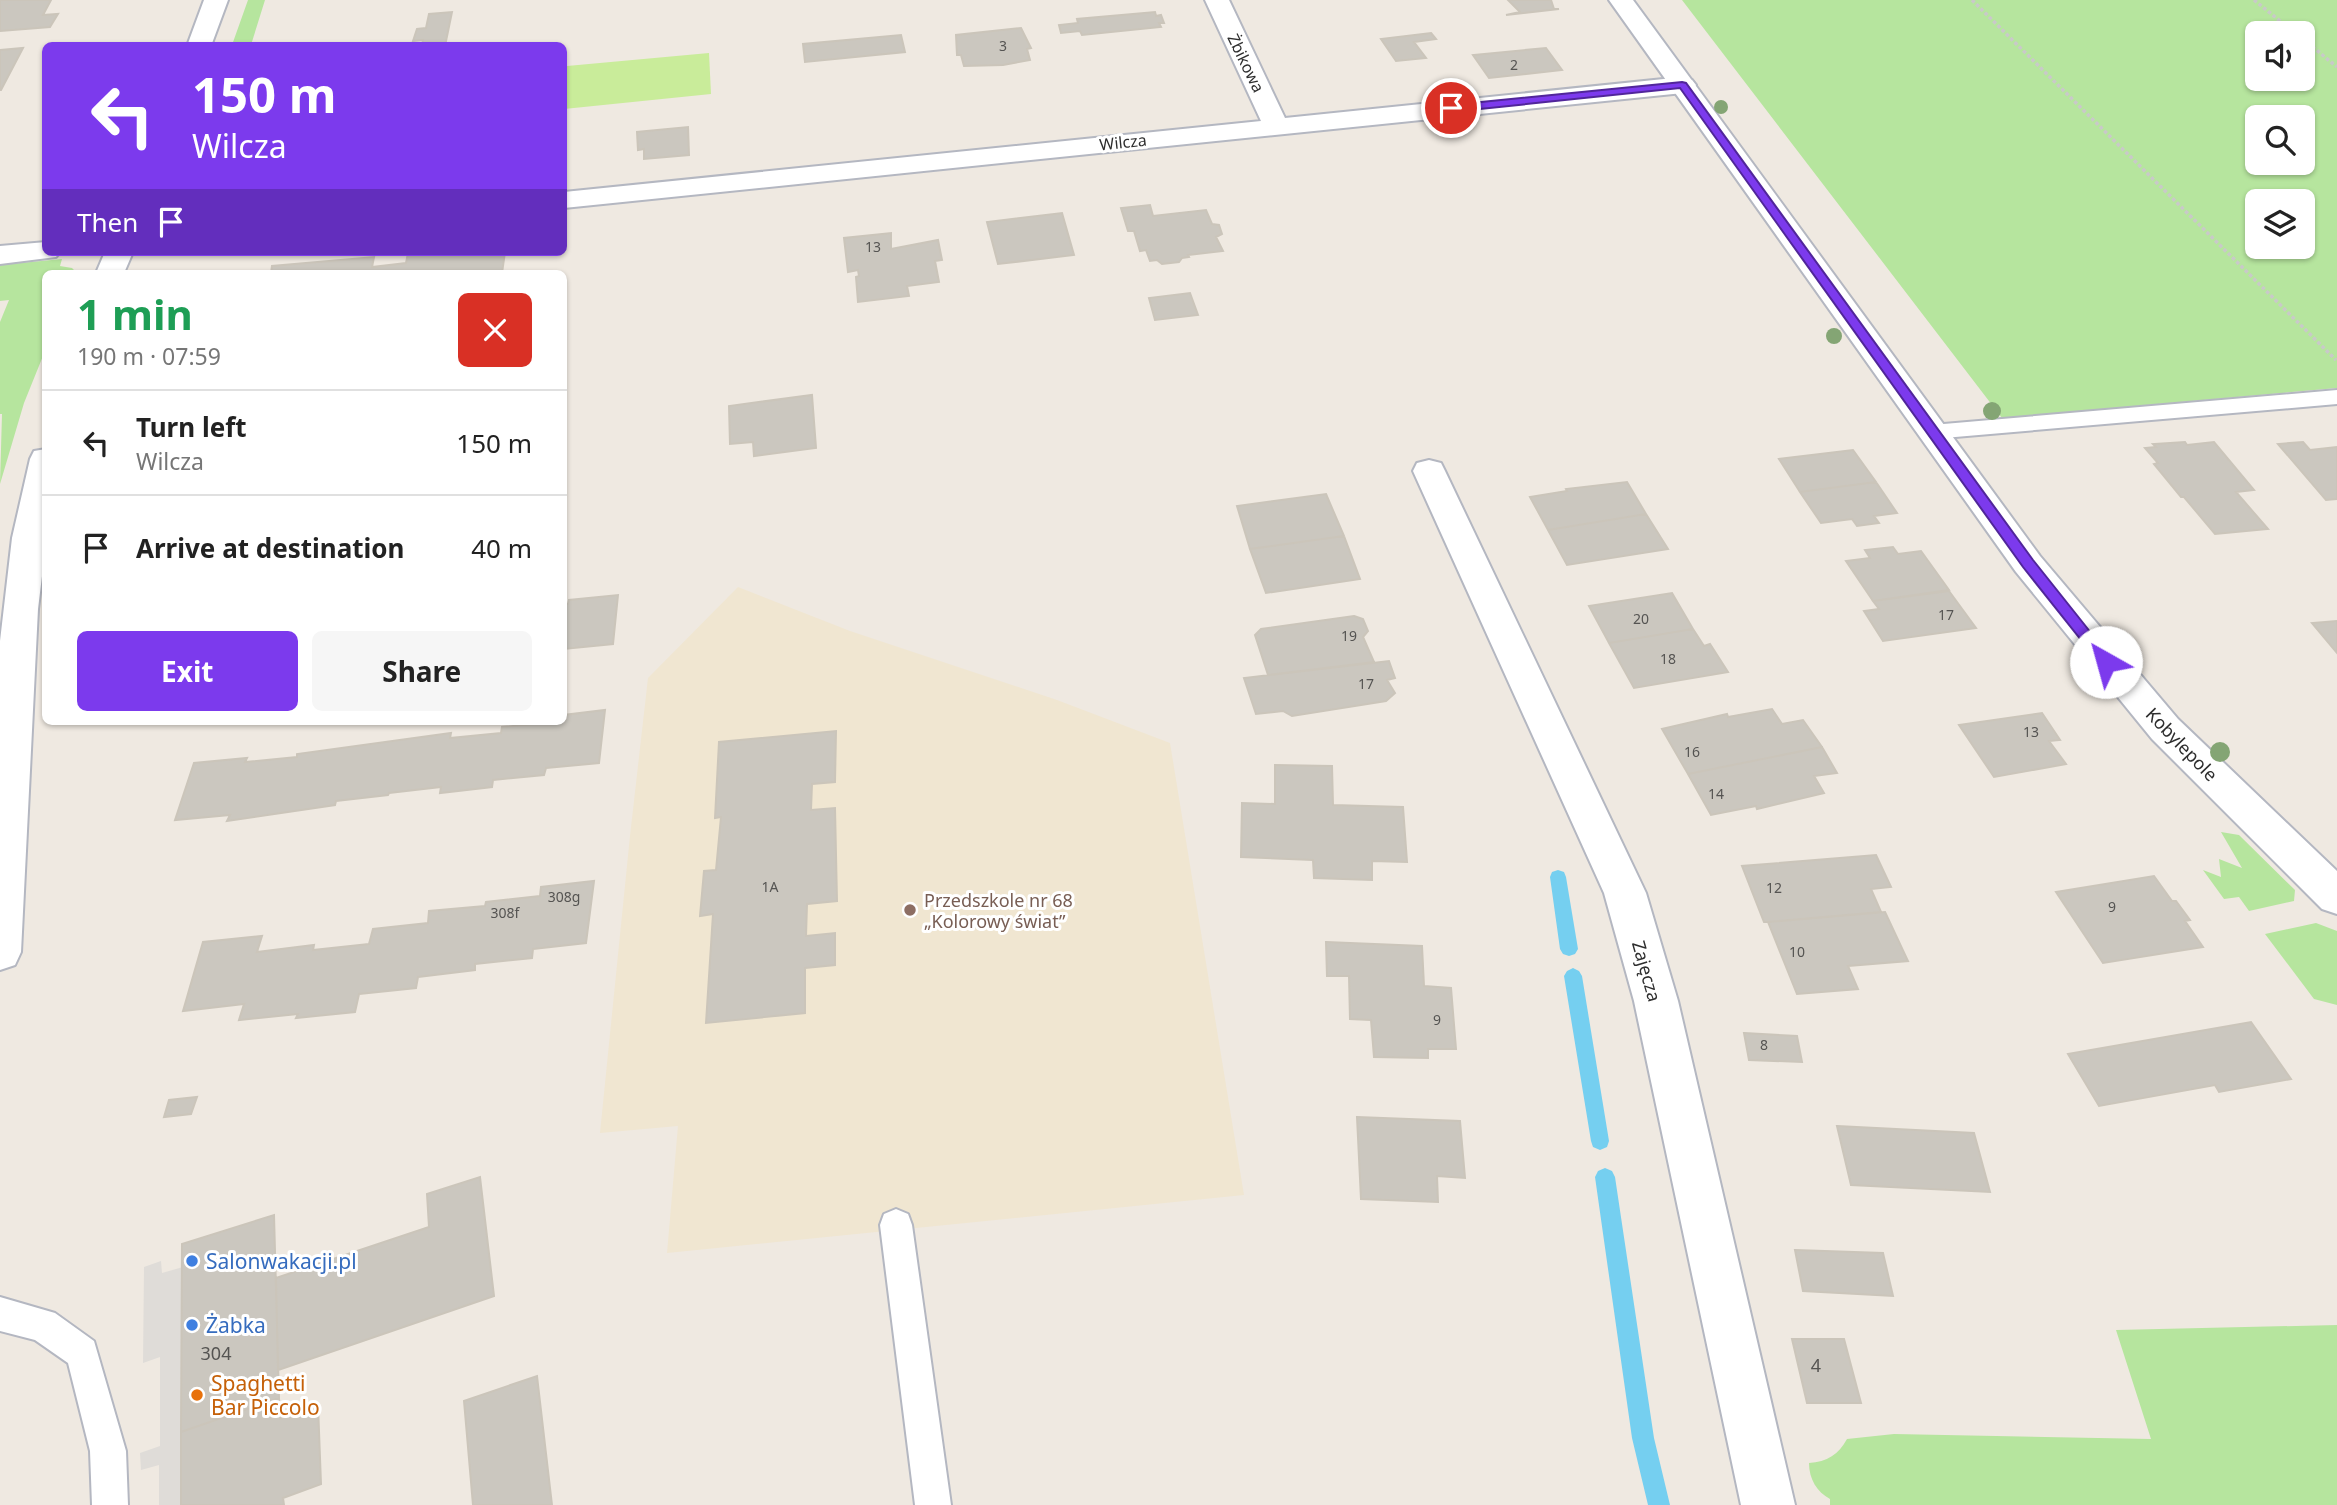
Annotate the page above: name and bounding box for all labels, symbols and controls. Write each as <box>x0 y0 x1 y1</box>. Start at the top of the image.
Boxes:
map controls <box>2245 21 2315 259</box>
button: sound <box>2245 21 2315 91</box>
street label: Żbikowa <box>1222 30 1270 96</box>
house number: 3 <box>999 36 1007 55</box>
house number: 2 <box>1510 55 1518 74</box>
text: 150 m <box>192 61 337 127</box>
icon: left <box>77 70 168 161</box>
pin <box>1421 78 1481 138</box>
icon: arrive <box>1432 89 1470 127</box>
button: search <box>2245 105 2315 175</box>
text: Wilcza <box>192 124 287 167</box>
street label: Wilcza <box>1098 129 1148 155</box>
button: layers <box>2245 189 2315 259</box>
icon: arrive <box>152 203 190 241</box>
text: Then <box>77 204 138 240</box>
house number: 13 <box>865 237 881 256</box>
text: 1 min <box>77 285 193 342</box>
button: close <box>458 293 532 367</box>
text: 190 m · 07:59 <box>77 340 221 372</box>
text: Turn left <box>136 409 247 445</box>
icon: left <box>77 424 115 462</box>
text: 150 m <box>456 425 532 461</box>
text: Wilcza <box>136 445 204 477</box>
icon: arrive <box>77 529 115 567</box>
text: Arrive at destination <box>136 530 405 566</box>
text: 40 m <box>471 530 532 566</box>
house number: 17 <box>1938 605 1954 624</box>
house number: 20 <box>1633 609 1649 628</box>
position arrow <box>2069 625 2143 699</box>
house number: 19 <box>1341 626 1357 645</box>
button: Exit <box>77 631 298 711</box>
button: Share <box>312 631 532 711</box>
house number: 18 <box>1660 649 1676 668</box>
house number: 17 <box>1358 674 1374 693</box>
street label: Kobylepole <box>2141 702 2223 786</box>
house number: 13 <box>2023 722 2039 741</box>
house number: 16 <box>1684 742 1700 761</box>
house number: 14 <box>1708 784 1724 803</box>
house number: 1A <box>762 877 779 896</box>
house number: 12 <box>1766 878 1782 897</box>
house number: 308g <box>548 887 580 906</box>
place label: Przedszkole nr 68 „Kolorowy świat” <box>924 888 1073 933</box>
house number: 9 <box>2108 897 2116 916</box>
marker: Przedszkole nr 68 „Kolorowy świat” <box>902 902 918 918</box>
house number: 308f <box>491 903 521 922</box>
street label: Zajęcza <box>1627 938 1667 1004</box>
house number: 10 <box>1789 942 1805 961</box>
house number: 9 <box>1433 1010 1441 1029</box>
house number: 8 <box>1760 1035 1768 1054</box>
place label: Salonwakacji.pl <box>206 1247 357 1275</box>
marker: Salonwakacji.pl <box>184 1253 200 1269</box>
place label: Żabka <box>206 1311 266 1339</box>
marker: Żabka <box>184 1317 200 1333</box>
house number: 304 <box>201 1341 231 1365</box>
house number: 4 <box>1811 1353 1821 1377</box>
place label: Spaghetti Bar Piccolo <box>211 1369 320 1421</box>
marker: Spaghetti Bar Piccolo <box>189 1387 205 1403</box>

